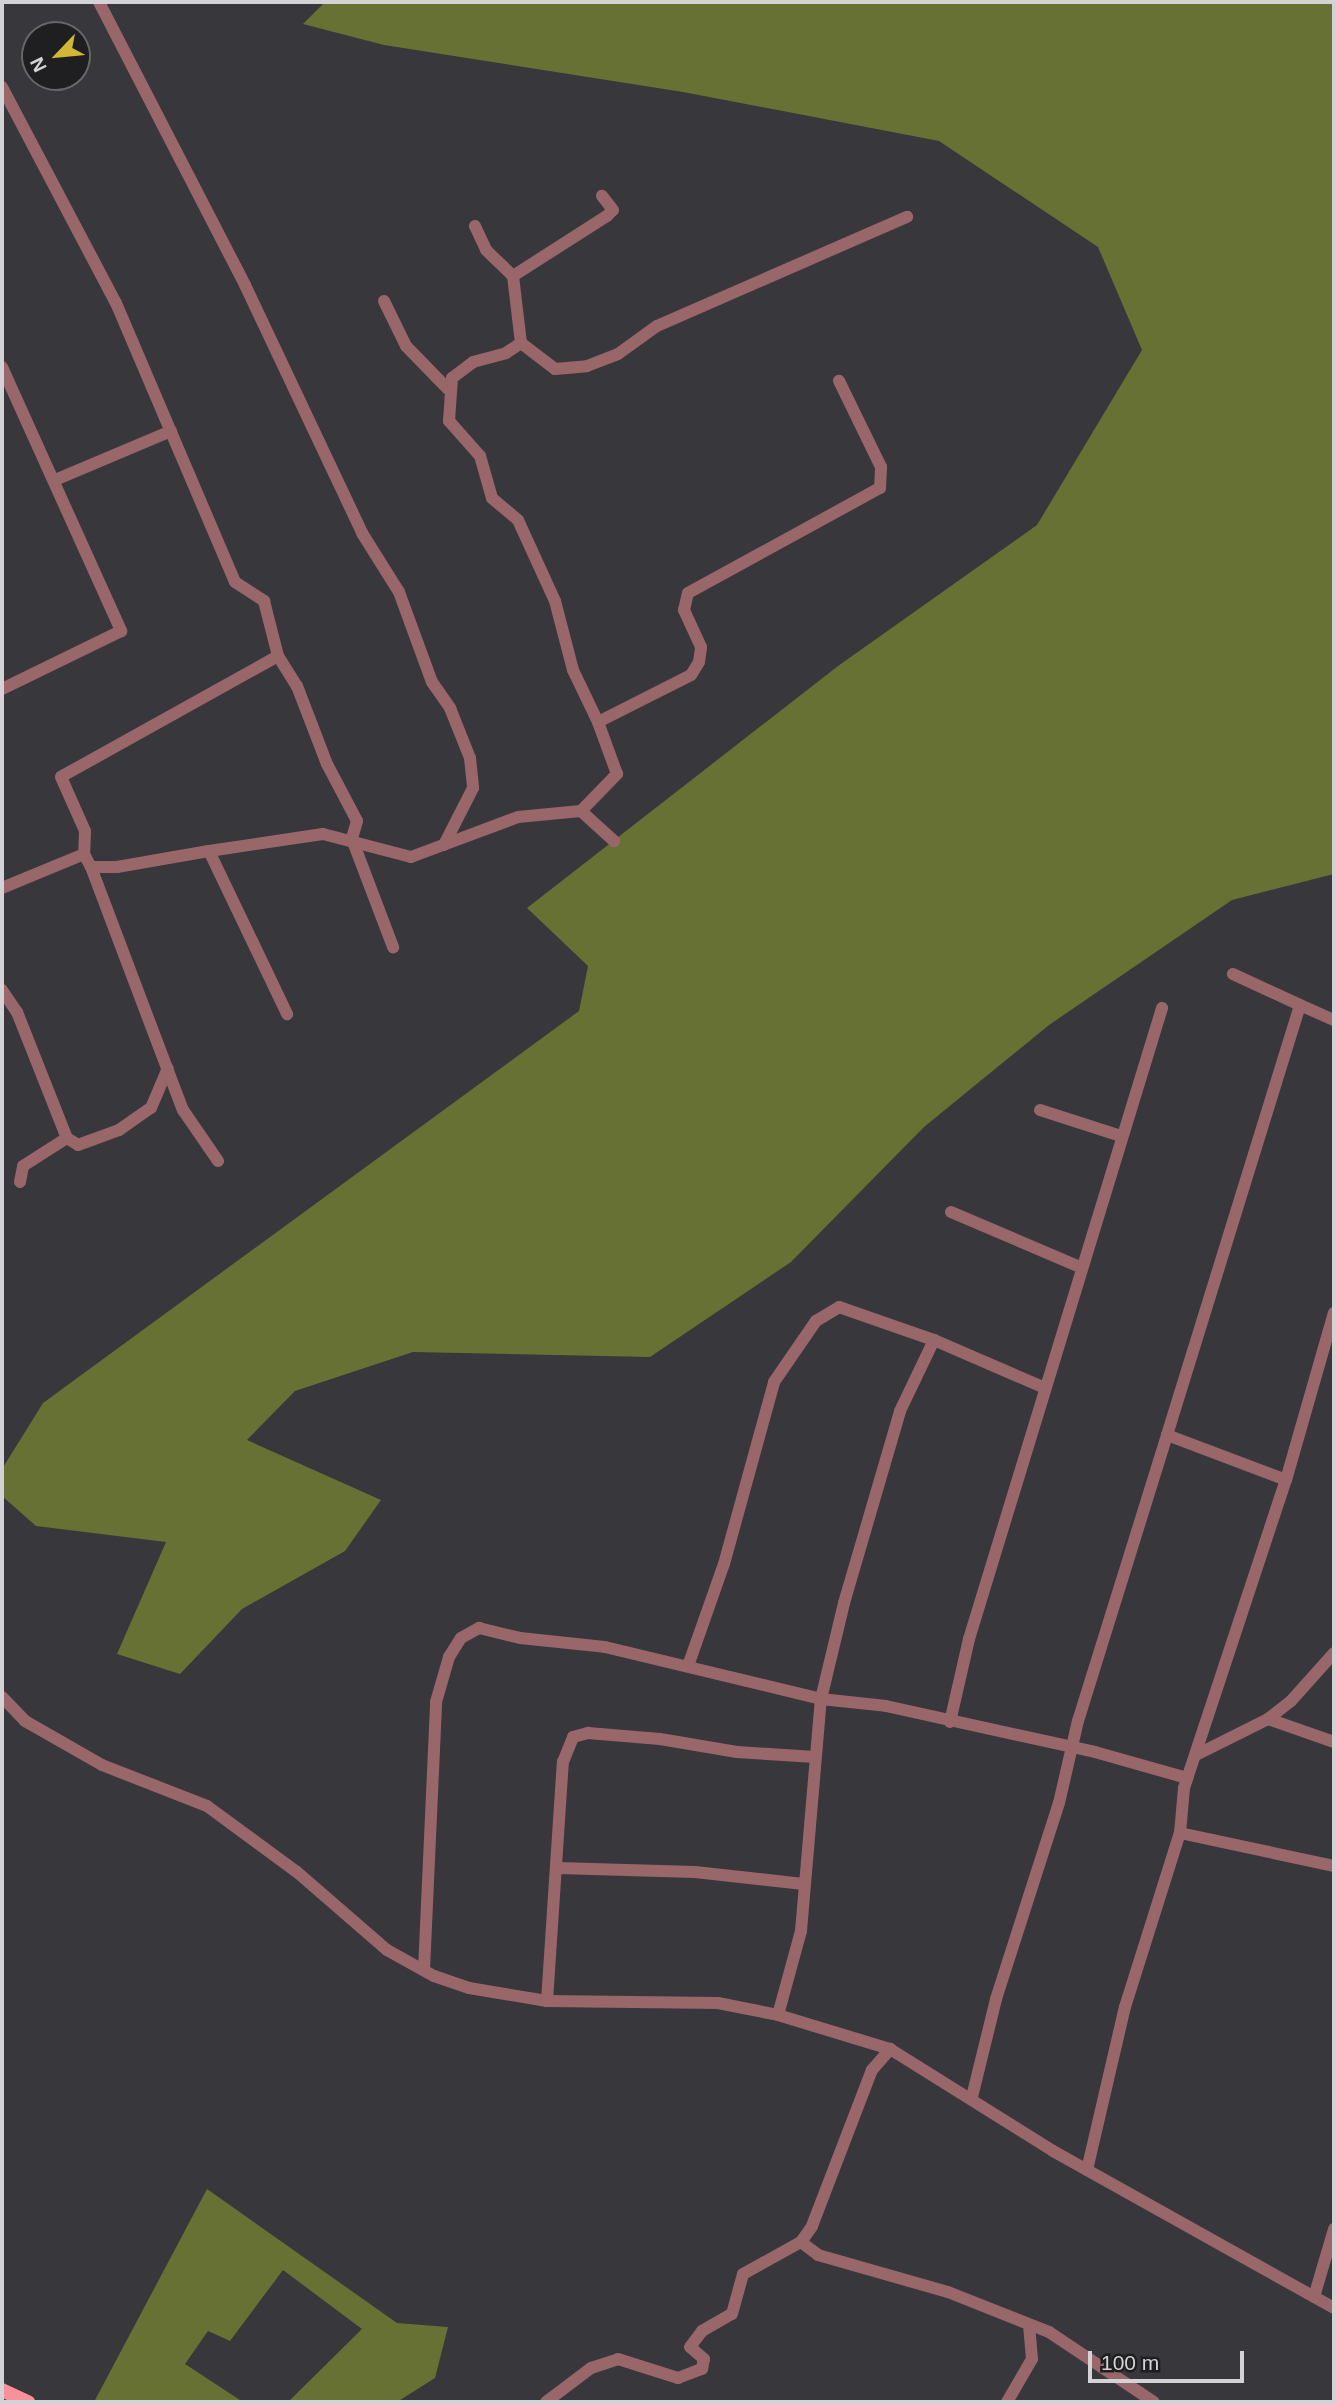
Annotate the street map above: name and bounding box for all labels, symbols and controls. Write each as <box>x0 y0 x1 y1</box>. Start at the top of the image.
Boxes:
north arrow <box>21 21 91 91</box>
text: N <box>26 54 51 75</box>
scale bar <box>1091 2338 1247 2382</box>
text: 100 m <box>1101 2351 1159 2374</box>

